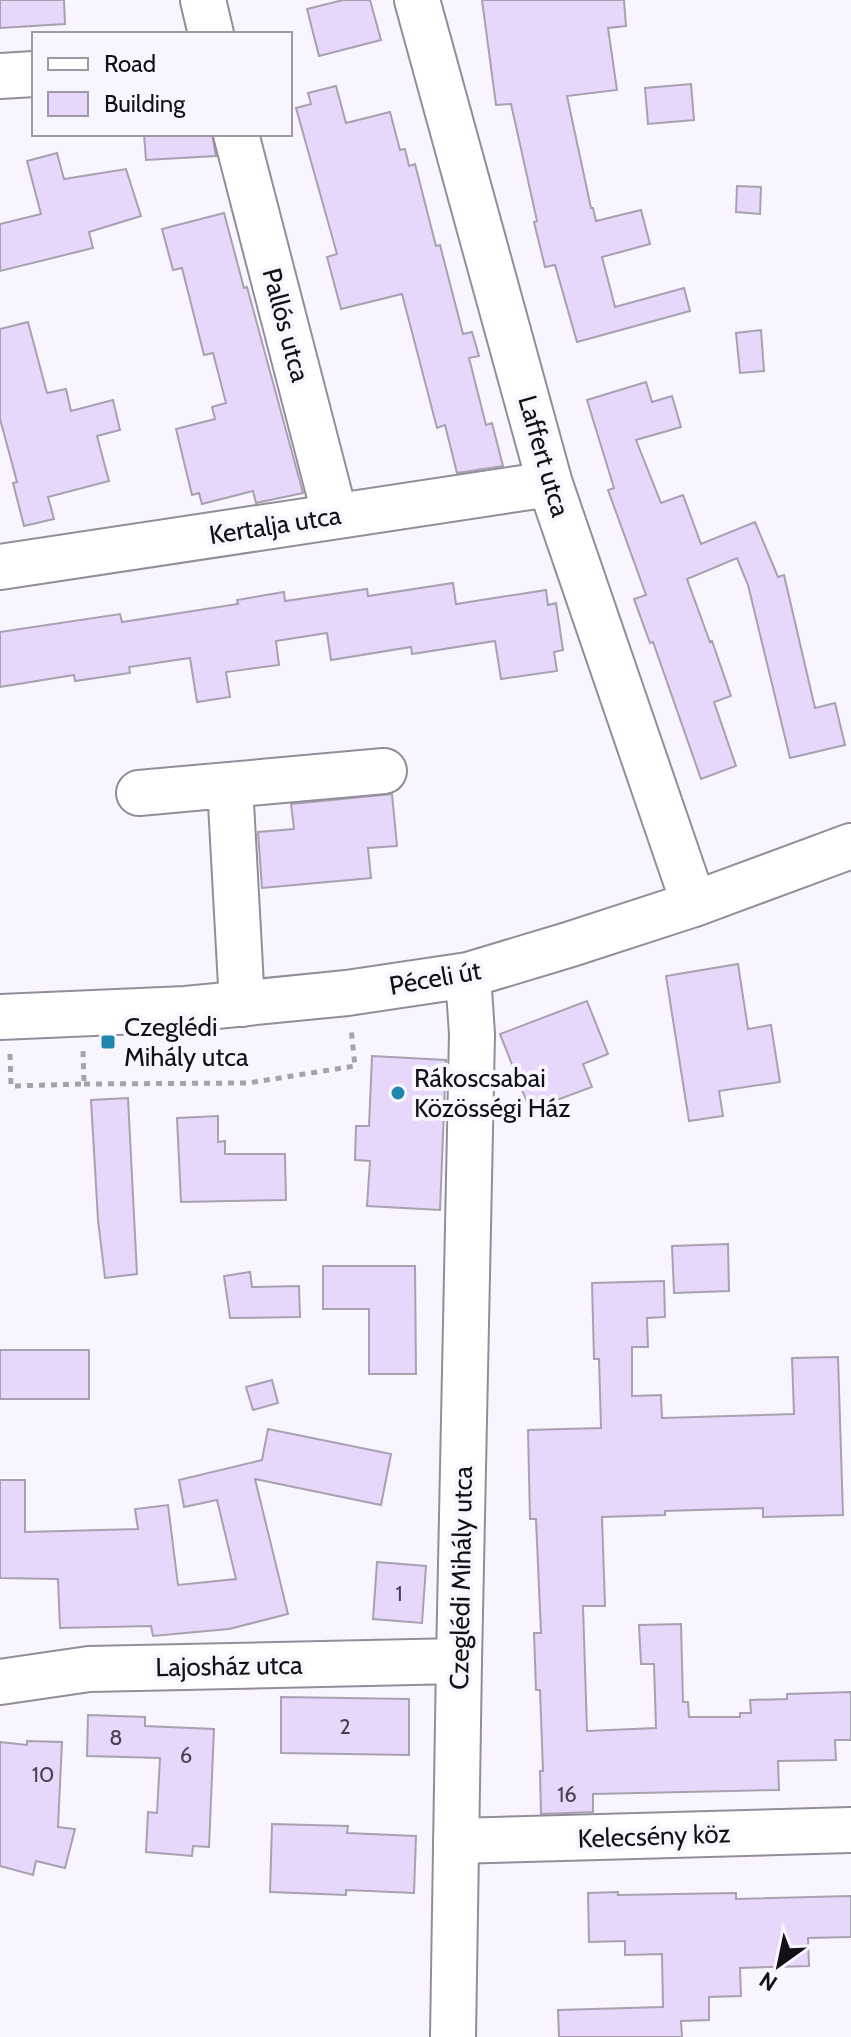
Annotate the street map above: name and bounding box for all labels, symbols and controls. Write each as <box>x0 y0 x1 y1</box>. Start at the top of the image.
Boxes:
legend <box>32 32 292 136</box>
text: Road <box>104 49 156 78</box>
text: Building <box>104 89 186 118</box>
street label: Pallós utca <box>255 265 317 386</box>
street label: Laffert utca <box>511 391 577 521</box>
street label: Kertalja utca <box>207 499 344 551</box>
street label: Péceli út <box>387 954 484 1002</box>
place label: Czeglédi Mihály utca <box>124 1011 249 1073</box>
marker: Czeglédi Mihály utca <box>99 1033 117 1051</box>
place label: Rákoscsabai Közösségi Ház <box>414 1062 571 1124</box>
marker: Rákoscsabai Közösségi Ház <box>389 1084 407 1102</box>
street label: Czeglédi Mihály utca <box>443 1465 479 1690</box>
house number: 1 <box>395 1580 403 1607</box>
street label: Lajosház utca <box>155 1649 303 1683</box>
house number: 2 <box>339 1713 351 1740</box>
house number: 8 <box>109 1724 123 1751</box>
house number: 6 <box>180 1742 192 1769</box>
house number: 10 <box>32 1761 54 1788</box>
house number: 16 <box>557 1781 577 1808</box>
street label: Kelecsény köz <box>577 1817 731 1855</box>
north arrow <box>739 1925 819 2005</box>
text: N <box>755 1966 782 1997</box>

